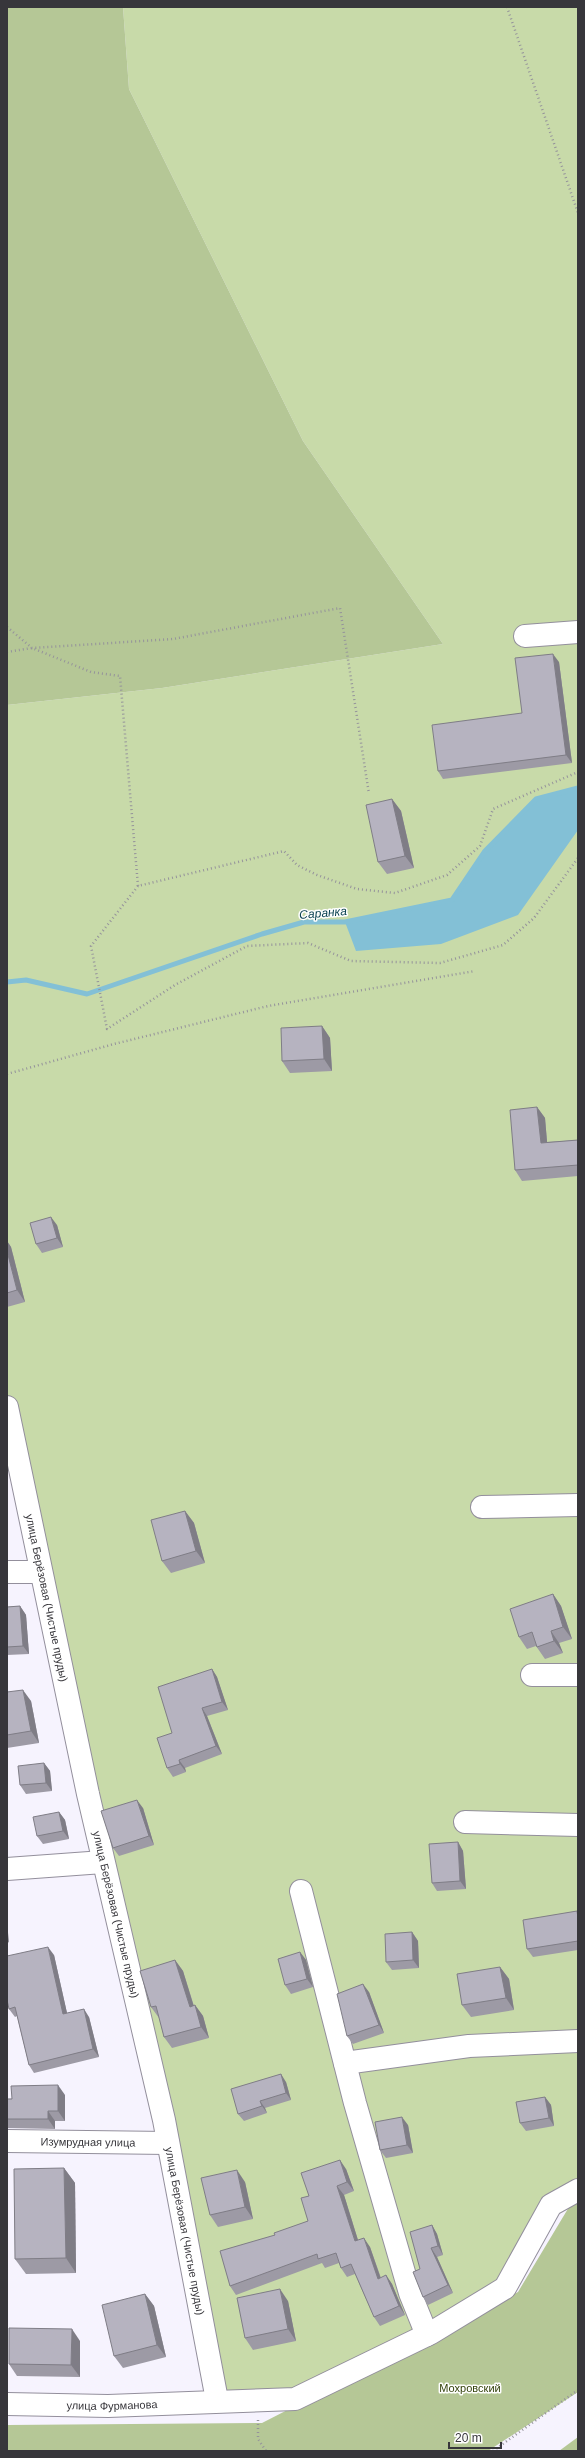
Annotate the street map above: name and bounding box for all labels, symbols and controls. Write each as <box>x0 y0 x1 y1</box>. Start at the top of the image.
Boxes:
water label: Саранка <box>299 904 348 922</box>
street label: улица Берёзовая (Чистые пруды) <box>24 1513 70 1683</box>
street label: улица Берёзовая (Чистые пруды) <box>91 1830 141 1999</box>
street label: Изумрудная улица <box>40 2135 136 2149</box>
street label: улица Берёзовая (Чистые пруды) <box>163 2146 207 2316</box>
park label: Мохровский <box>439 2382 501 2394</box>
street label: улица Фурманова <box>66 2398 159 2412</box>
scale bar <box>449 2424 501 2450</box>
text: 20 m <box>455 2431 482 2445</box>

